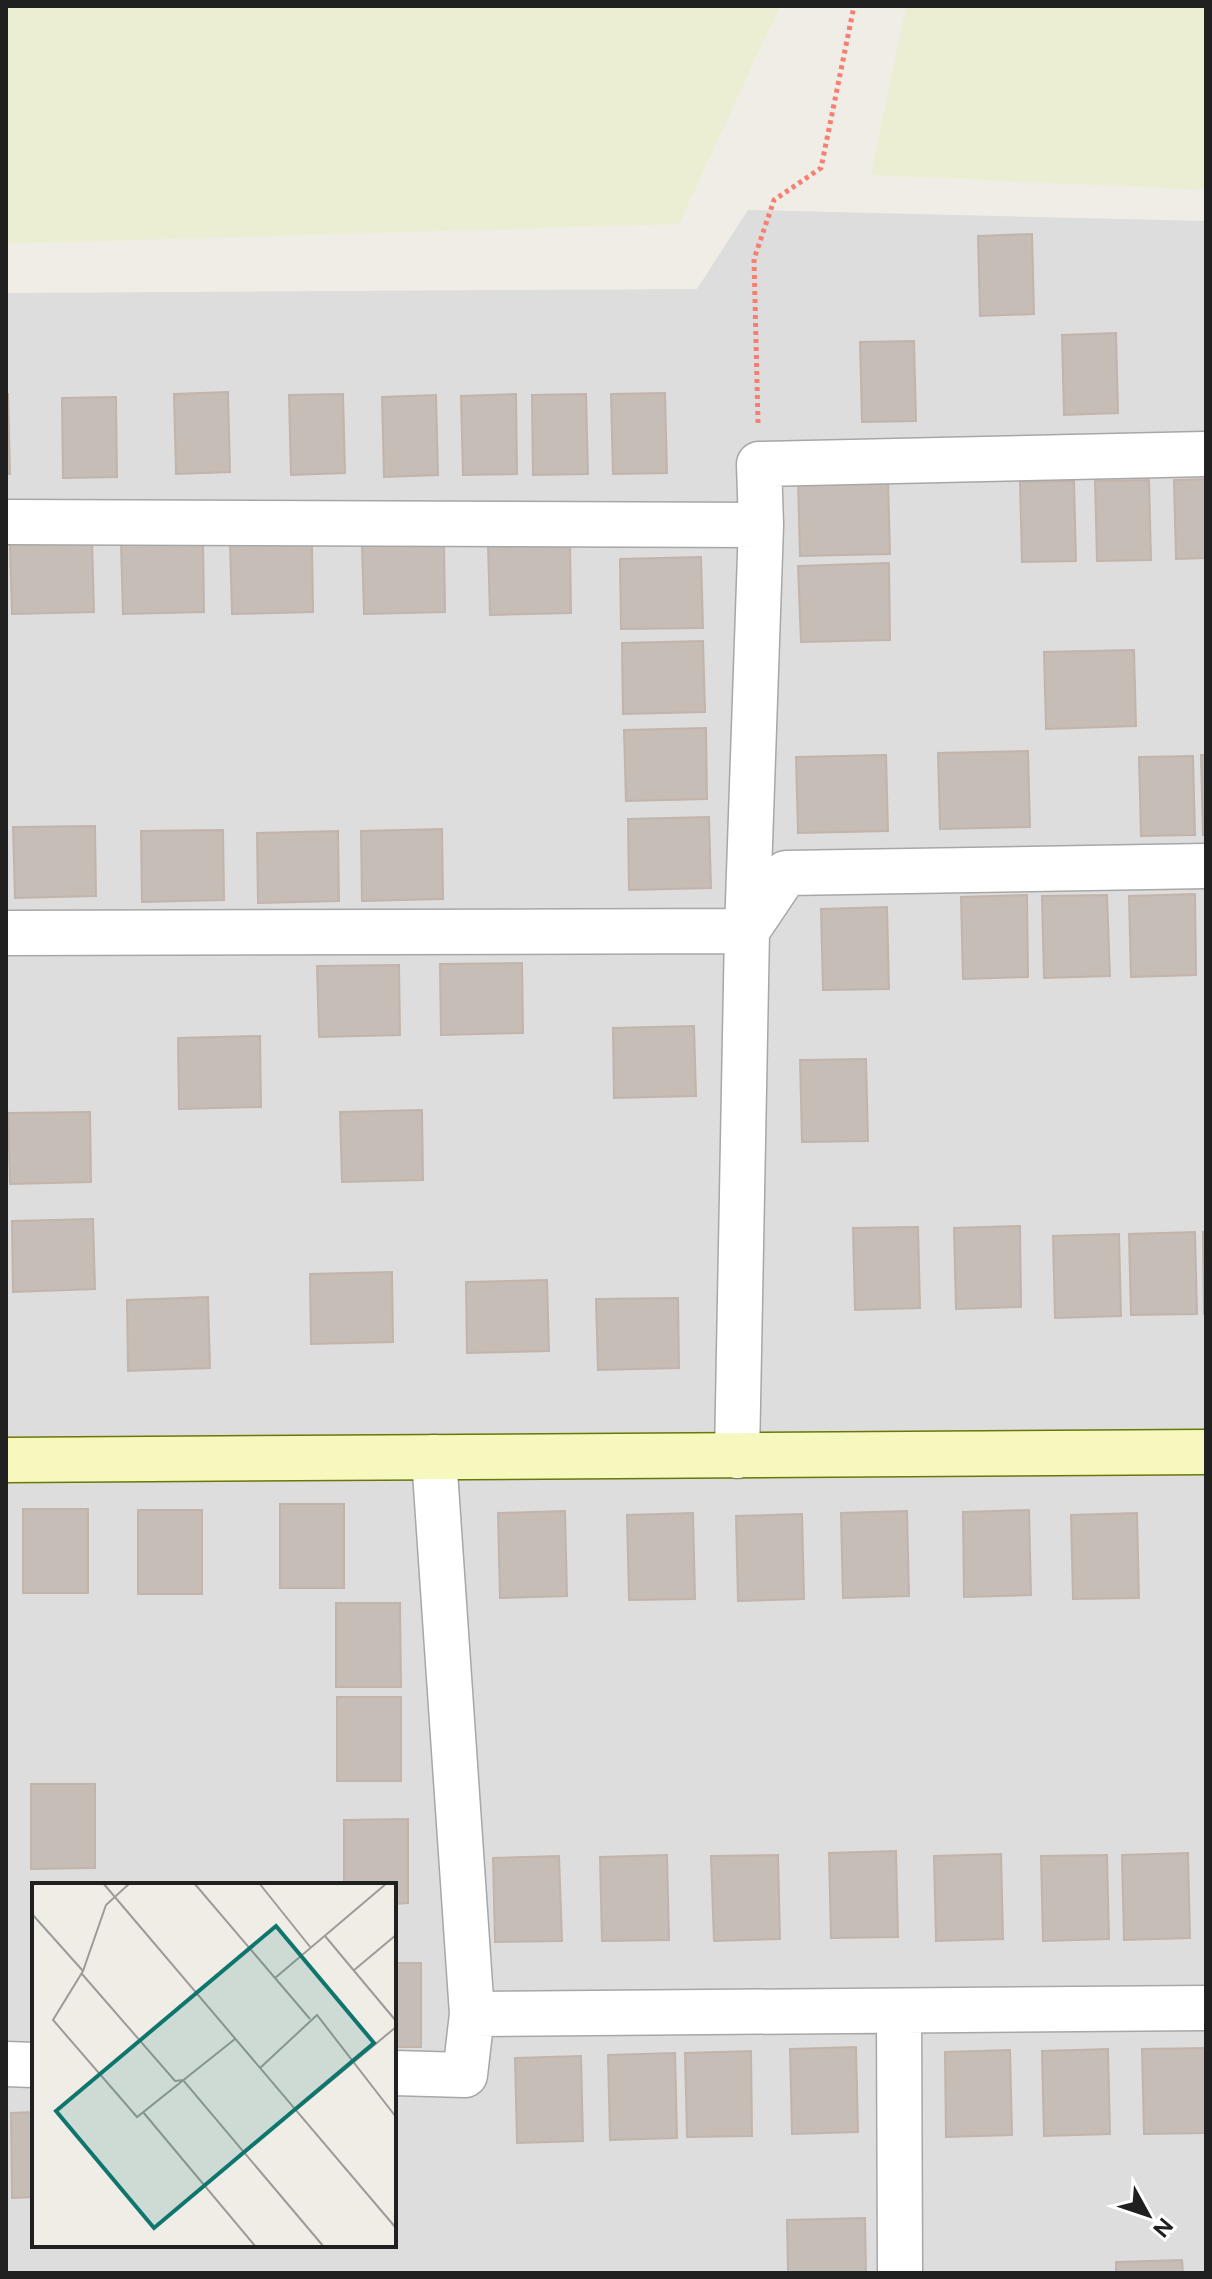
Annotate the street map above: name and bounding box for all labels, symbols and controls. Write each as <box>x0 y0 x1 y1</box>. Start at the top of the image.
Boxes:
inset map <box>32 1883 396 2247</box>
north arrow <box>1108 2175 1188 2255</box>
text: N <box>1147 2212 1179 2243</box>

